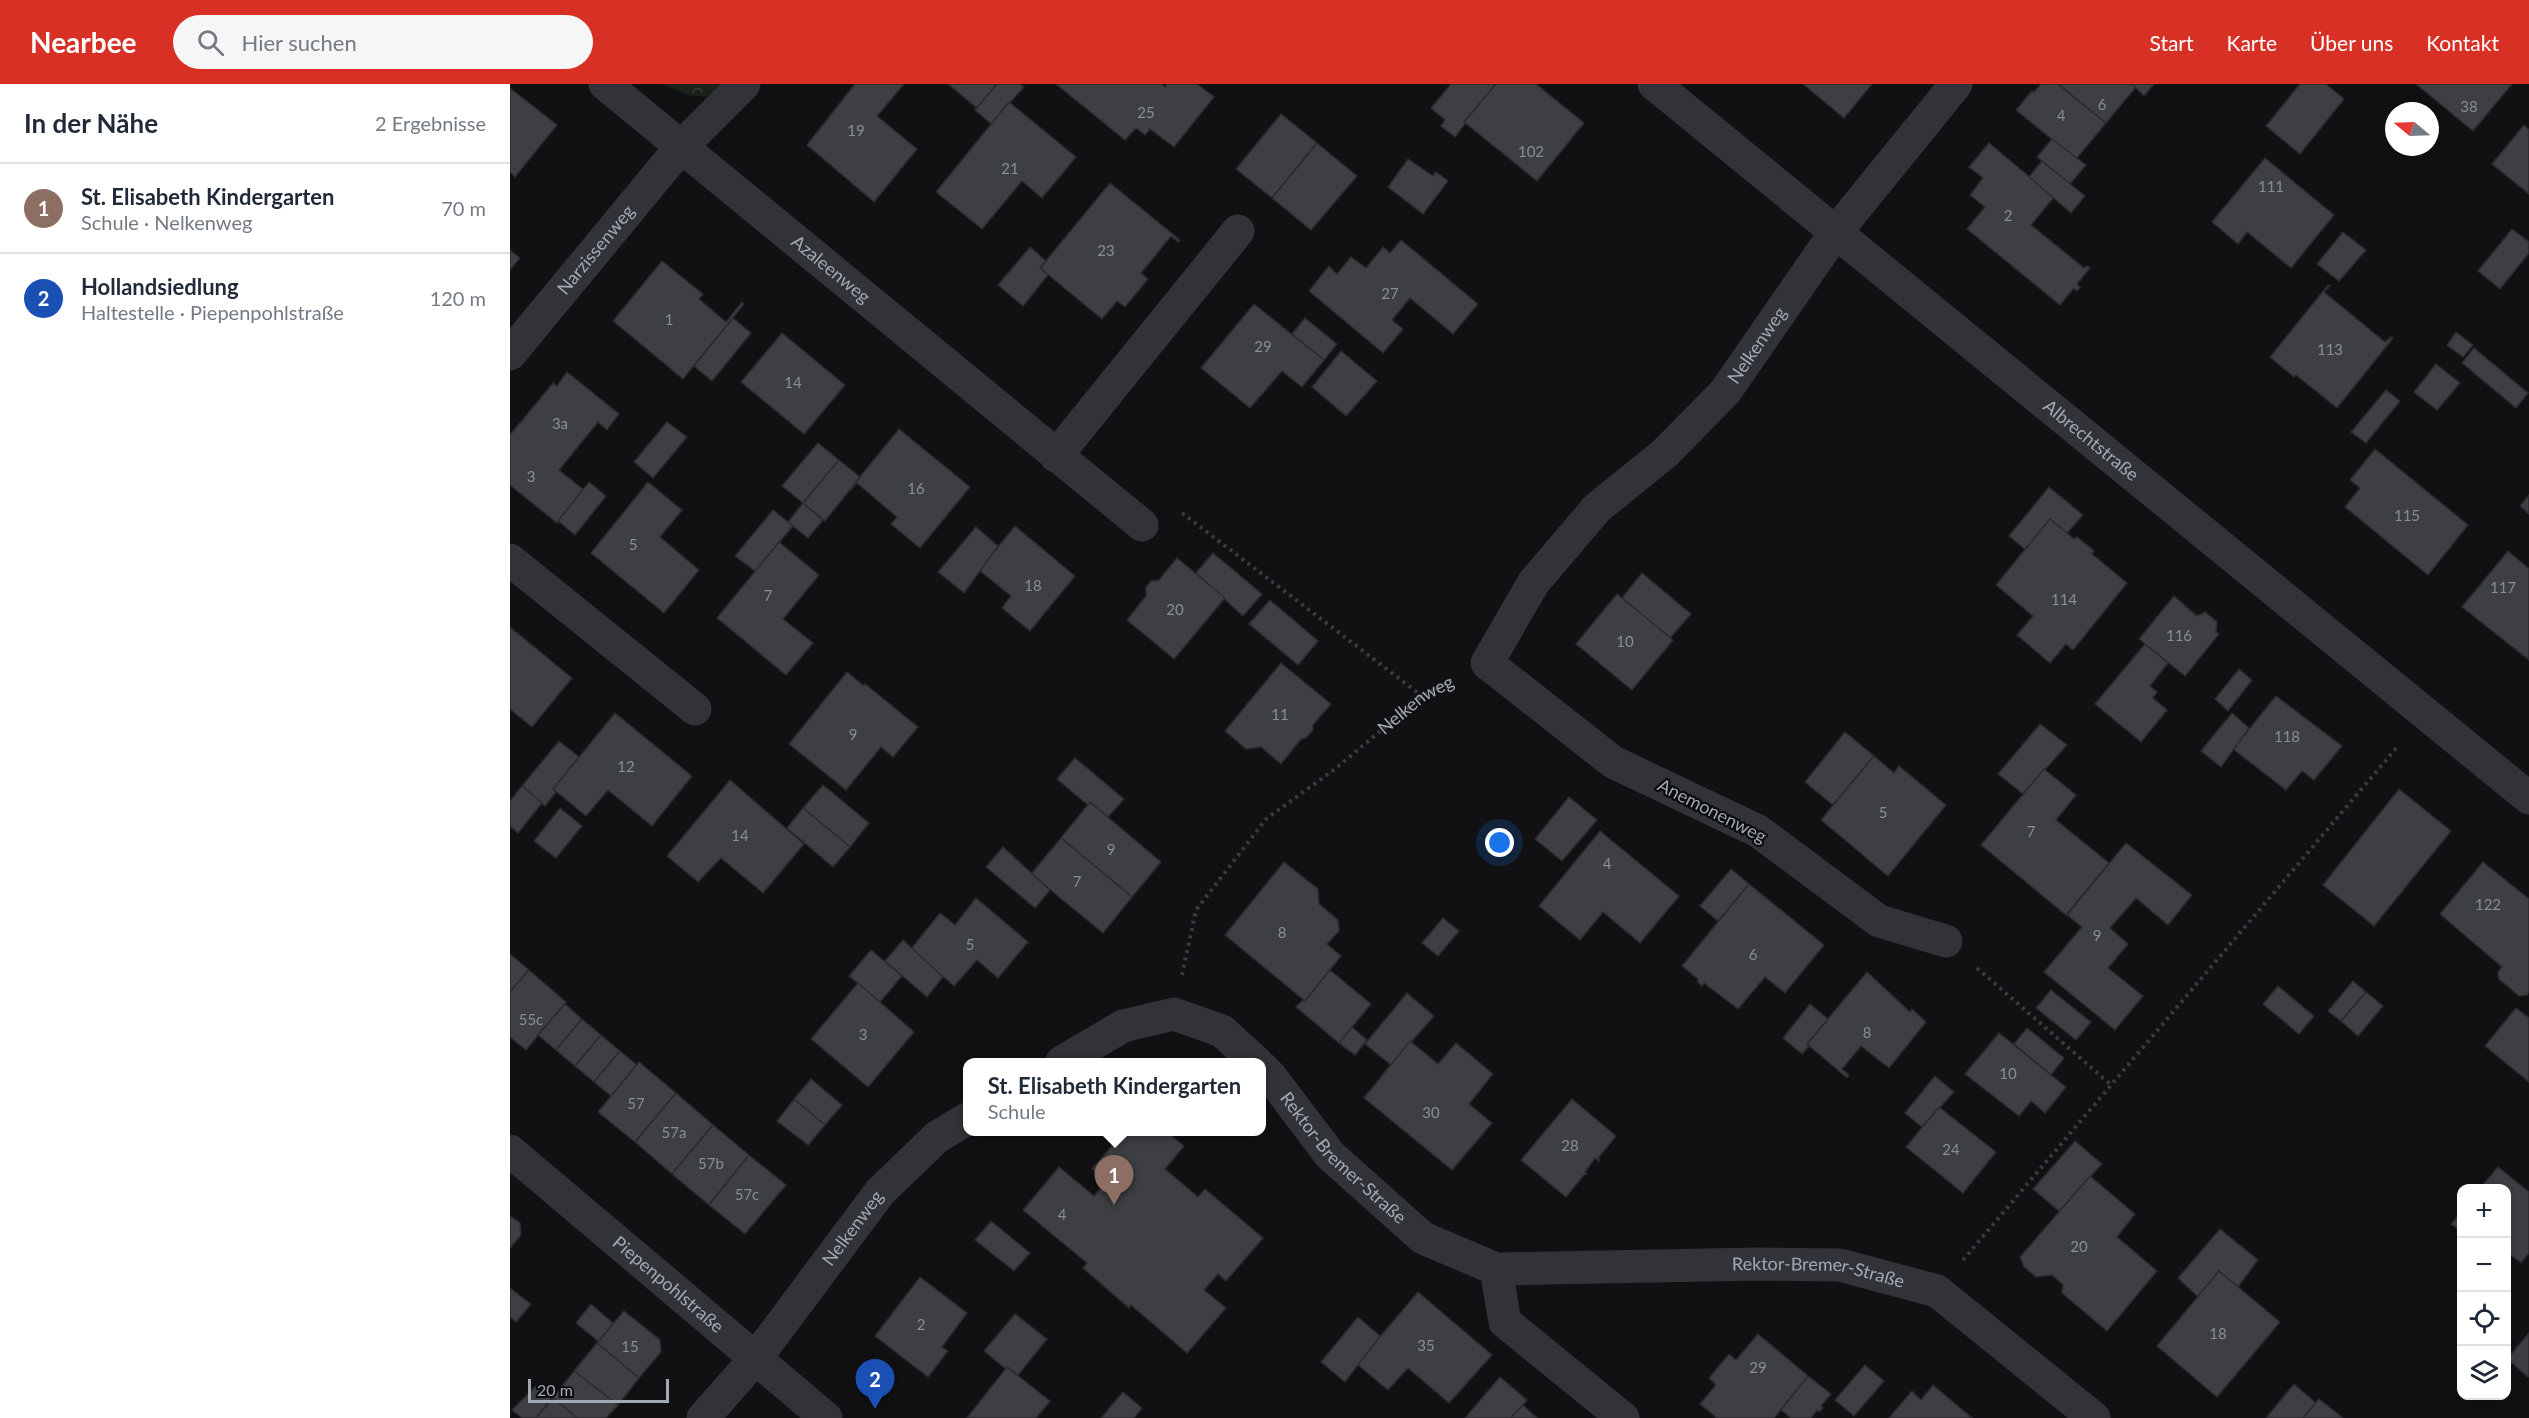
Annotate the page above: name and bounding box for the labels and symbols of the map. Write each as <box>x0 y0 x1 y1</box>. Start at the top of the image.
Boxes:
house number: 6 <box>2098 95 2107 113</box>
house number: 38 <box>2460 97 2478 115</box>
north arrow <box>2385 102 2439 156</box>
house number: 25 <box>1137 103 1155 121</box>
house number: 4 <box>2057 106 2066 124</box>
house number: 19 <box>847 121 865 139</box>
house number: 102 <box>1518 142 1544 160</box>
house number: 21 <box>1001 159 1019 177</box>
house number: 111 <box>2258 177 2284 195</box>
street label: Narzissenweg <box>552 200 639 298</box>
house number: 2 <box>2004 206 2012 224</box>
street label: Azaleenweg <box>787 230 875 307</box>
house number: 23 <box>1097 241 1115 259</box>
house number: 27 <box>1381 284 1399 302</box>
street label: Nelkenweg <box>1722 302 1791 387</box>
house number: 1 <box>665 310 673 328</box>
house number: 29 <box>1254 337 1272 355</box>
house number: 113 <box>2317 340 2343 358</box>
house number: 14 <box>784 373 802 391</box>
street label: Albrechtstraße <box>2039 394 2144 485</box>
house number: 3a <box>552 414 568 432</box>
house number: 3 <box>527 467 535 485</box>
house number: 16 <box>907 479 925 497</box>
house number: 115 <box>2394 506 2420 524</box>
house number: 5 <box>629 535 637 553</box>
house number: 18 <box>1024 576 1042 594</box>
house number: 117 <box>2490 578 2516 596</box>
house number: 7 <box>764 586 773 604</box>
house number: 114 <box>2051 590 2077 608</box>
house number: 20 <box>1166 600 1184 618</box>
house number: 116 <box>2166 626 2192 644</box>
house number: 10 <box>1616 632 1634 650</box>
street label: Nelkenweg <box>1373 670 1457 739</box>
house number: 11 <box>1271 705 1289 723</box>
house number: 9 <box>849 725 857 743</box>
house number: 118 <box>2274 727 2300 745</box>
house number: 12 <box>617 757 635 775</box>
street label: Anemonenweg <box>1654 773 1771 847</box>
house number: 5 <box>1879 803 1887 821</box>
house number: 7 <box>2027 822 2036 840</box>
house number: 14 <box>731 826 749 844</box>
your location <box>1485 828 1514 857</box>
house number: 9 <box>1107 840 1115 858</box>
house number: 4 <box>1603 854 1612 872</box>
house number: 7 <box>1073 872 1082 890</box>
house number: 122 <box>2475 895 2501 913</box>
house number: 8 <box>1278 923 1286 941</box>
house number: 9 <box>2093 926 2101 944</box>
house number: 5 <box>966 935 974 953</box>
house number: 6 <box>1749 945 1758 963</box>
house number: 55c <box>519 1010 543 1028</box>
house number: 8 <box>1863 1023 1871 1041</box>
house number: 3 <box>859 1025 867 1043</box>
house number: 10 <box>1999 1064 2017 1082</box>
street label: Rektor-Bremer-Straße <box>1276 1087 1411 1228</box>
house number: 57 <box>627 1094 645 1112</box>
house number: 30 <box>1422 1103 1440 1121</box>
house number: 57a <box>662 1123 686 1141</box>
house number: 28 <box>1561 1136 1579 1154</box>
house number: 24 <box>1942 1140 1960 1158</box>
house number: 57b <box>698 1154 724 1172</box>
pin: 1 <box>1094 1156 1134 1205</box>
house number: 57c <box>735 1185 759 1203</box>
street label: Nelkenweg <box>817 1186 887 1270</box>
house number: 4 <box>1058 1205 1067 1223</box>
street label: Piepenpohlstraße <box>609 1231 729 1337</box>
house number: 20 <box>2070 1237 2088 1255</box>
street label: Rektor-Bremer-Straße <box>1732 1252 1907 1292</box>
house number: 2 <box>917 1315 925 1333</box>
house number: 18 <box>2209 1324 2227 1342</box>
house number: 35 <box>1417 1336 1435 1354</box>
house number: 15 <box>621 1337 639 1355</box>
house number: 29 <box>1749 1358 1767 1376</box>
pin: 2 <box>856 1360 895 1409</box>
scale bar <box>528 1376 669 1404</box>

